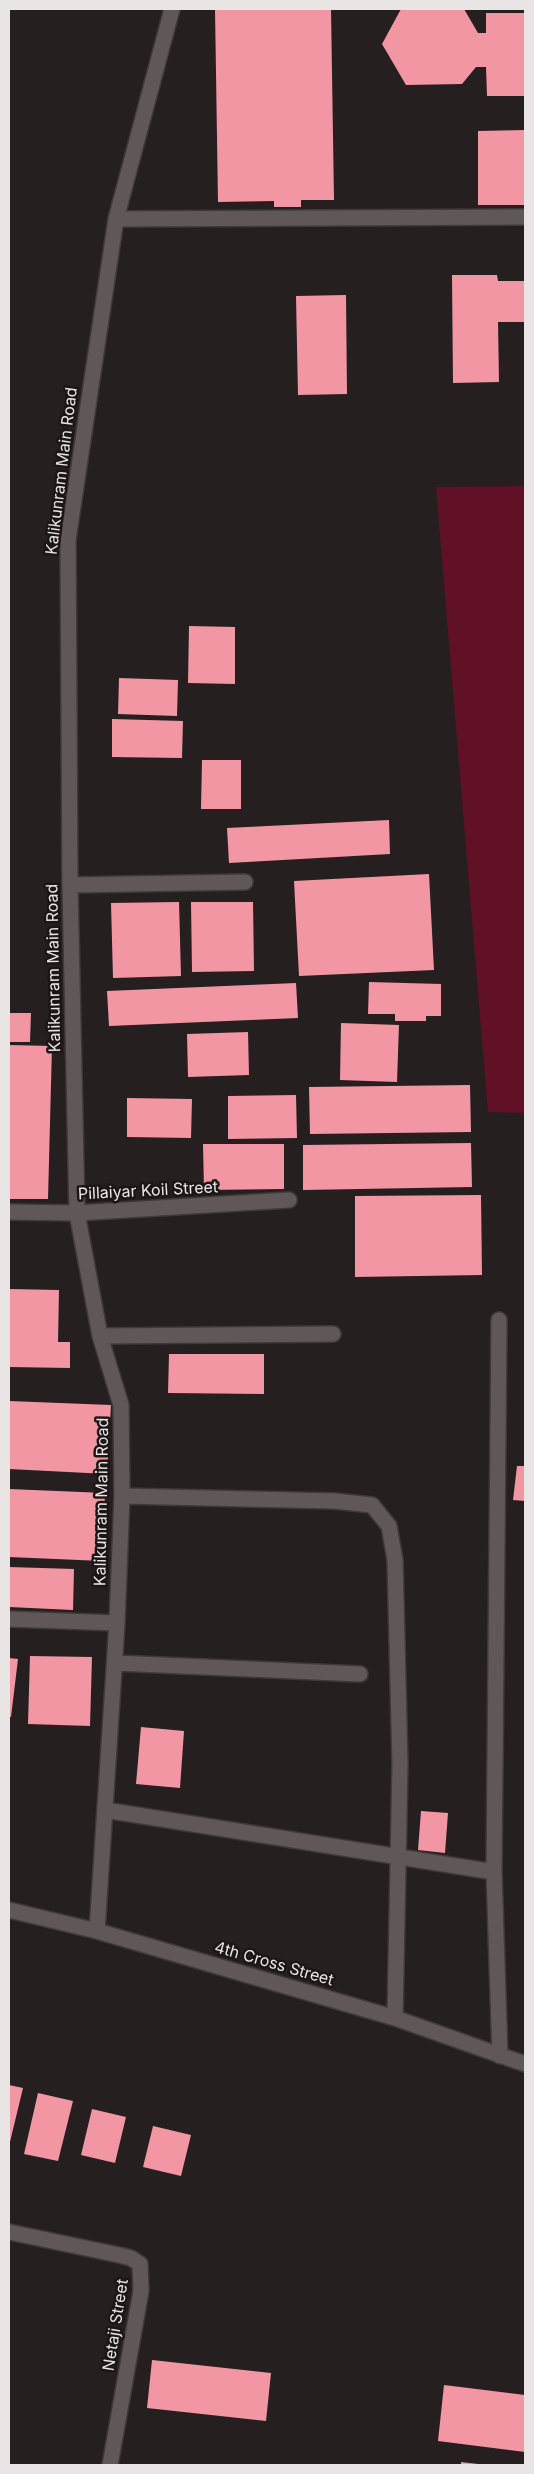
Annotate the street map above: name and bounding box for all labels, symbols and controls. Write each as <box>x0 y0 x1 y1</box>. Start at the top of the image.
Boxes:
street label: Kalikunram Main Road <box>42 386 82 556</box>
street label: Kalikunram Main Road <box>43 884 65 1052</box>
street label: Pillaiyar Koil Street <box>77 1178 219 1204</box>
street label: Kalikunram Main Road <box>91 1418 113 1586</box>
street label: 4th Cross Street <box>212 1938 336 1990</box>
street label: Netaji Street <box>99 2278 133 2372</box>

